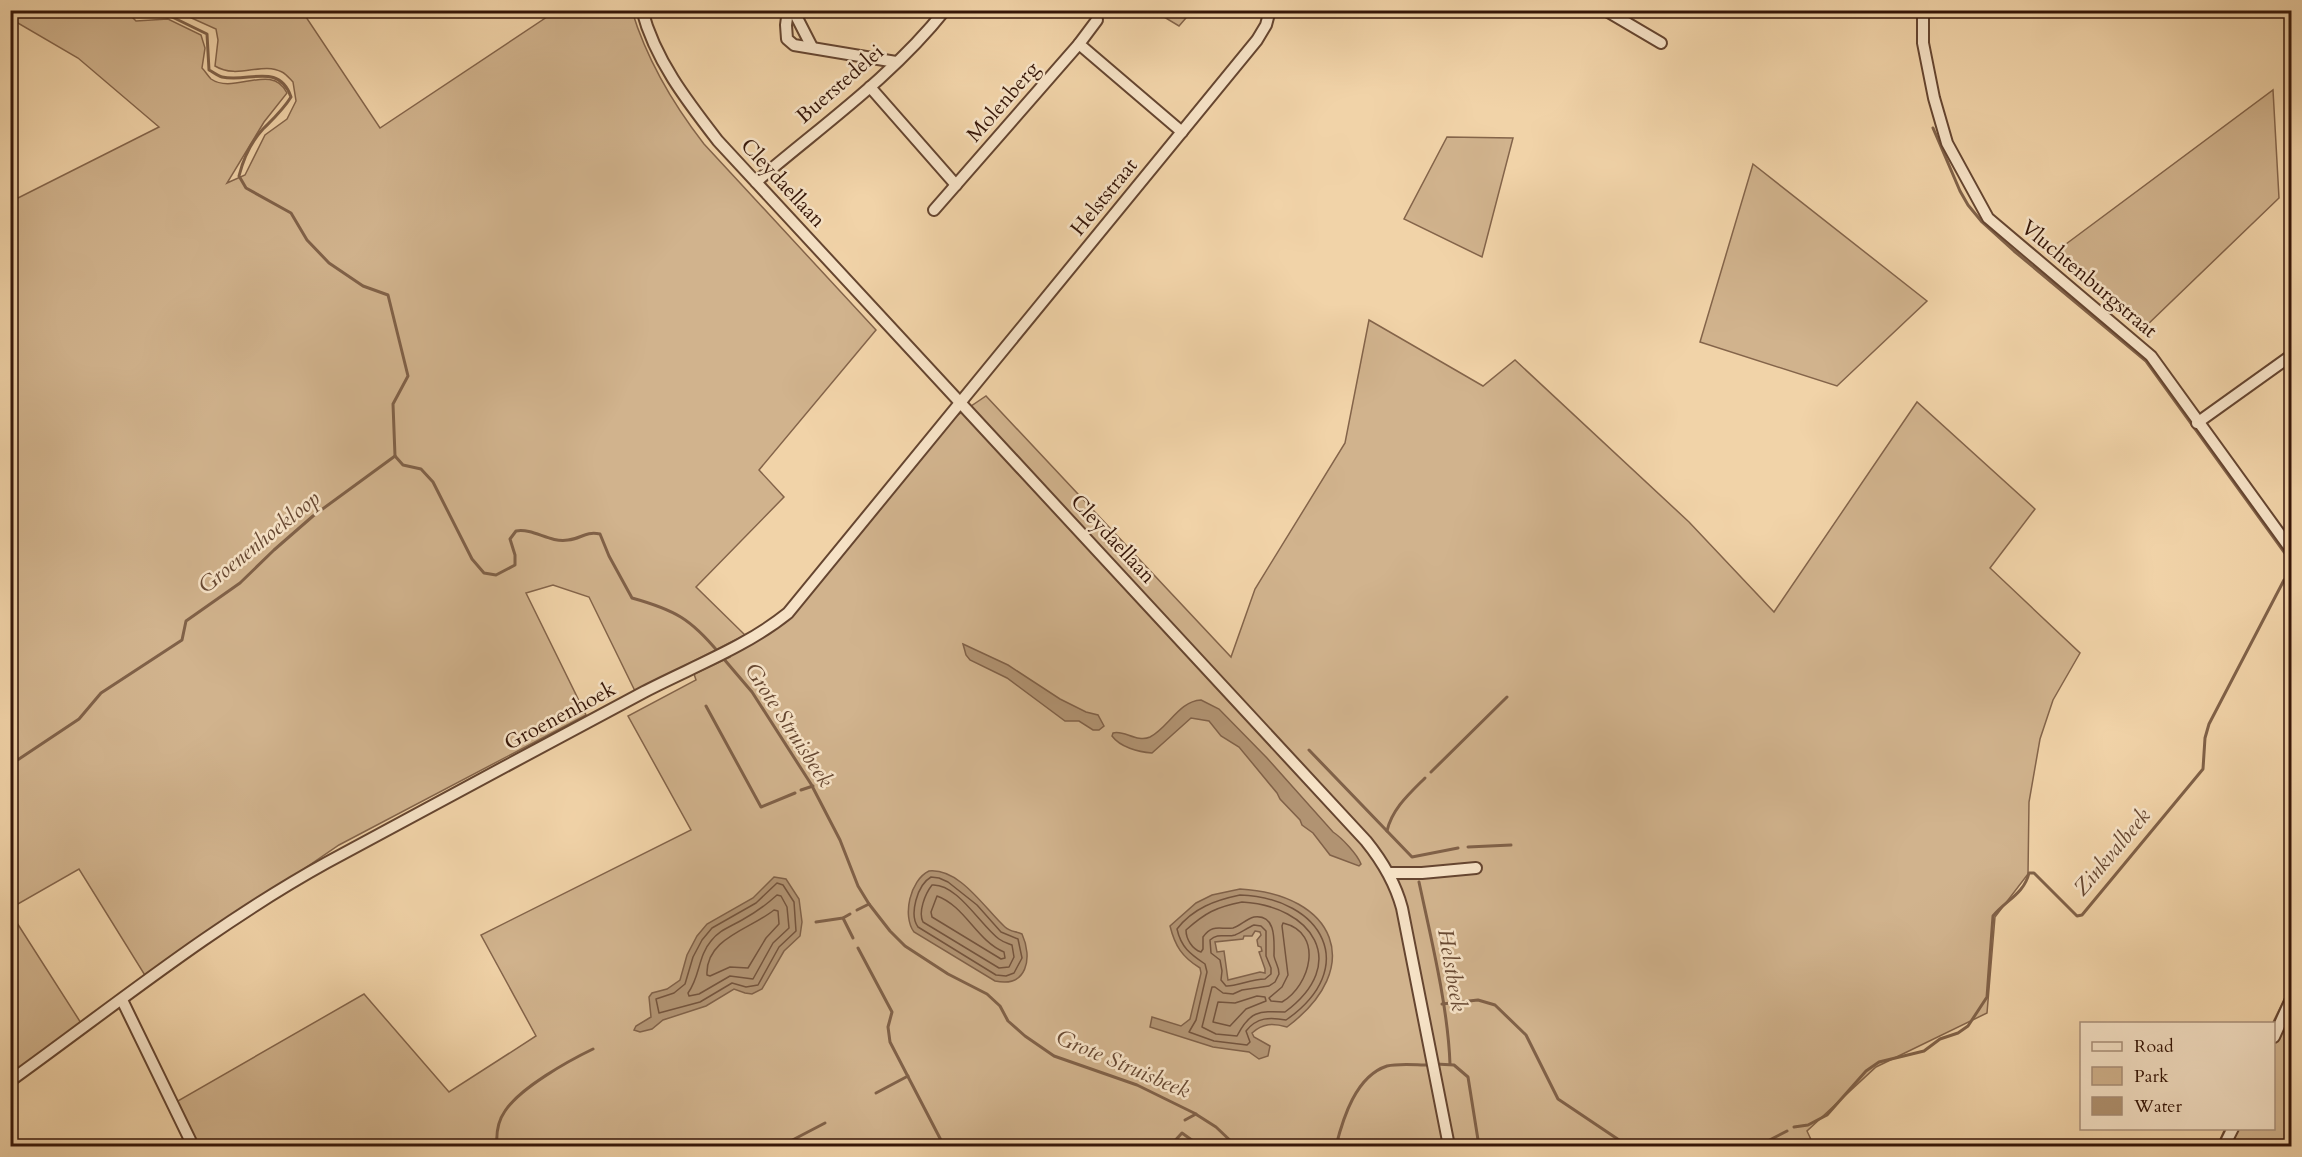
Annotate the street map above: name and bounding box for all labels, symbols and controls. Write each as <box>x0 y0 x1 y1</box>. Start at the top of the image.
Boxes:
street label: Buerstedelei <box>790 38 890 130</box>
street label: Molenberg <box>960 55 1046 149</box>
street label: Cleydaellaan <box>734 132 832 234</box>
street label: Helststraat <box>1064 152 1145 242</box>
street label: Vluchtenburgstraat <box>2015 213 2164 345</box>
water label: Groenenhoekloop <box>192 484 326 600</box>
street label: Cleydaellaan <box>1064 488 1162 590</box>
water label: Grote Struisbeek <box>738 657 840 793</box>
street label: Groenenhoek <box>499 674 621 757</box>
water label: Zinkvalbeek <box>2067 802 2158 902</box>
water label: Helstbeek <box>1430 926 1474 1014</box>
water label: Grote Struisbeek <box>1051 1022 1195 1106</box>
legend <box>2080 1022 2275 1130</box>
text: Road <box>2134 1034 2174 1059</box>
text: Park <box>2134 1064 2169 1089</box>
text: Water <box>2133 1094 2183 1119</box>

